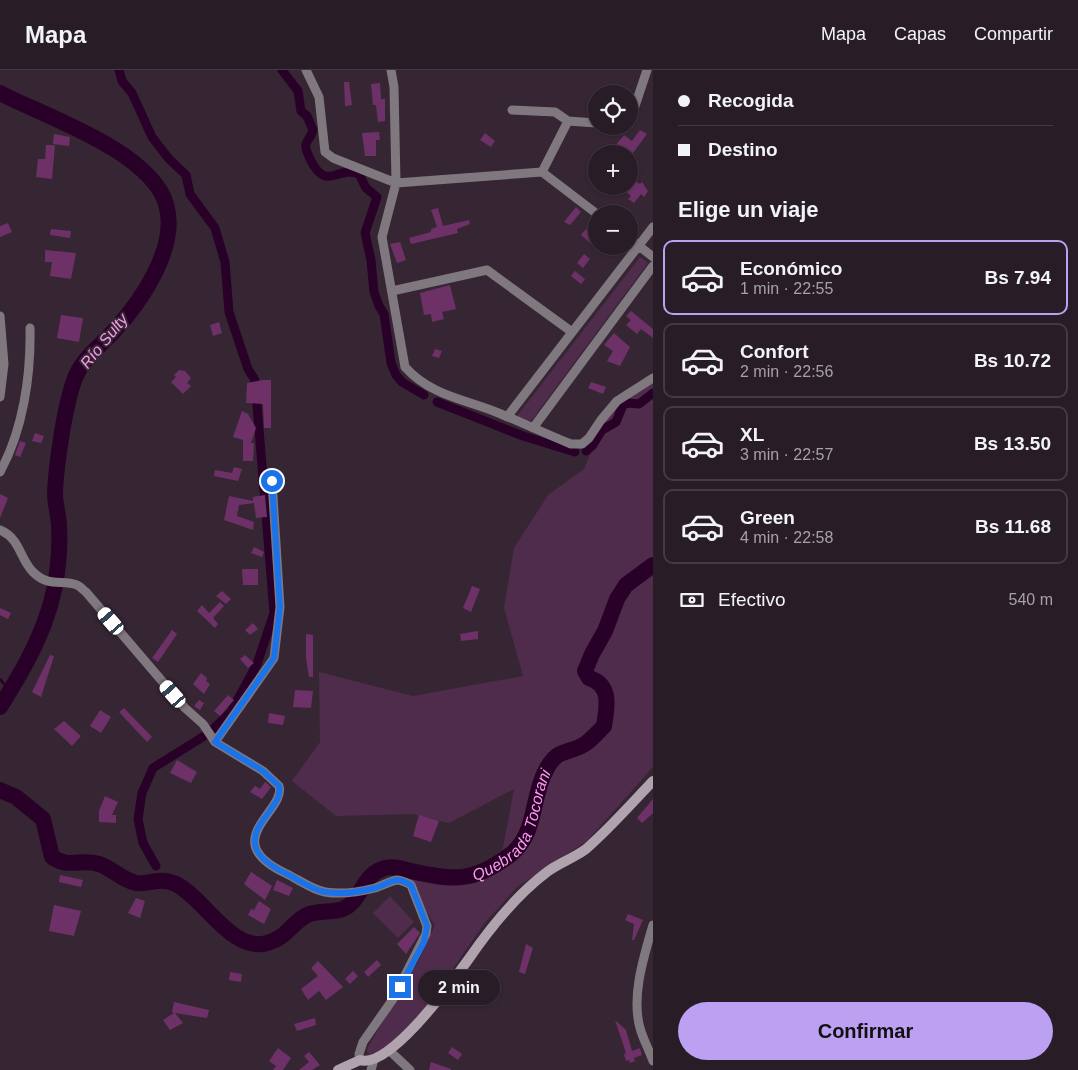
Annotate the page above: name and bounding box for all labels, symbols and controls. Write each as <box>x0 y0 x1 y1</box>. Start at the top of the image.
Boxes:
text: Mapa <box>25 21 86 48</box>
text: Mapa <box>821 24 866 44</box>
text: Capas <box>894 24 946 44</box>
text: Compartir <box>974 24 1053 44</box>
map controls <box>588 85 638 255</box>
button: locate <box>588 85 638 135</box>
text: Recogida <box>708 90 794 111</box>
text: Destino <box>708 139 778 160</box>
button: + <box>588 145 638 195</box>
text: Elige un viaje <box>678 197 819 222</box>
button: − <box>588 205 638 255</box>
icon: car <box>680 255 725 300</box>
text: Económico <box>740 258 842 279</box>
text: Bs 7.94 <box>984 267 1051 288</box>
text: 1 min · 22:55 <box>740 280 833 297</box>
water label: Río Sulty <box>77 310 132 372</box>
icon: car <box>680 338 725 383</box>
text: Confort <box>740 341 809 362</box>
text: Bs 10.72 <box>974 350 1051 371</box>
text: 2 min · 22:56 <box>740 363 833 380</box>
icon: car <box>680 421 725 466</box>
text: XL <box>740 424 764 445</box>
text: Bs 13.50 <box>974 433 1051 454</box>
text: 3 min · 22:57 <box>740 446 833 463</box>
route start <box>261 470 283 492</box>
icon: car <box>680 504 725 549</box>
text: Green <box>740 507 795 528</box>
text: Bs 11.68 <box>975 516 1051 537</box>
text: 4 min · 22:58 <box>740 529 833 546</box>
icon: cash <box>678 586 706 614</box>
text: Efectivo <box>718 589 786 610</box>
text: 540 m <box>1009 591 1053 608</box>
car <box>95 605 126 637</box>
car <box>157 678 188 710</box>
water label: Quebrada Tocorani <box>470 766 554 883</box>
callout: 2 min <box>418 970 500 1004</box>
route end <box>389 976 411 998</box>
text: 2 min <box>438 979 480 996</box>
button: Confirmar <box>678 1002 1053 1060</box>

